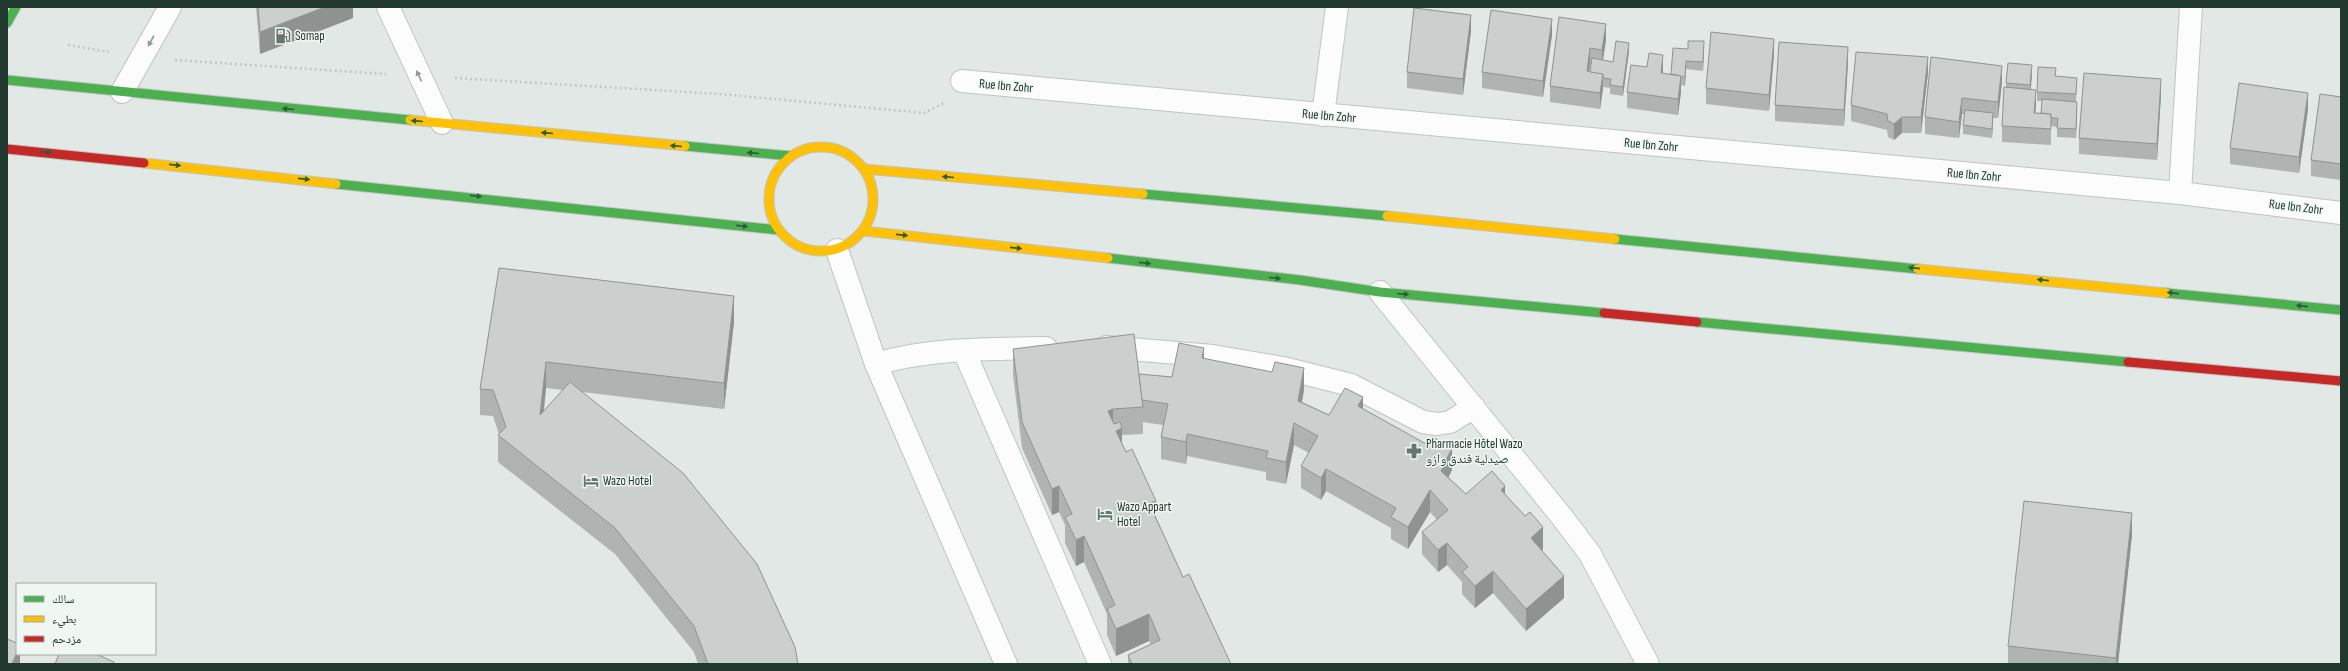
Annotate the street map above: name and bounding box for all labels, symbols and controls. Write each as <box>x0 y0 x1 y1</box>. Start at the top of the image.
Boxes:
fuel station icon: Somap <box>274 27 292 45</box>
place label: Somap <box>295 28 325 44</box>
one-way arrow <box>148 35 155 47</box>
one-way arrow <box>416 70 422 82</box>
street label: Rue Ibn Zohr <box>978 76 1034 96</box>
one-way arrow <box>282 105 294 112</box>
street label: Rue Ibn Zohr <box>1301 106 1357 126</box>
one-way arrow <box>411 118 423 124</box>
one-way arrow <box>541 130 553 137</box>
street label: Rue Ibn Zohr <box>1623 135 1679 155</box>
one-way arrow <box>670 142 682 149</box>
one-way arrow <box>40 149 52 156</box>
one-way arrow <box>747 149 759 156</box>
one-way arrow <box>169 162 181 169</box>
street label: Rue Ibn Zohr <box>1946 165 2002 185</box>
one-way arrow <box>942 173 954 180</box>
one-way arrow <box>298 175 311 182</box>
one-way arrow <box>470 193 482 200</box>
street label: Rue Ibn Zohr <box>2268 196 2324 218</box>
one-way arrow <box>736 222 748 229</box>
one-way arrow <box>896 232 908 238</box>
one-way arrow <box>1010 245 1022 251</box>
one-way arrow <box>1139 260 1151 266</box>
one-way arrow <box>1908 264 1920 271</box>
one-way arrow <box>1268 274 1281 281</box>
one-way arrow <box>2037 277 2050 284</box>
one-way arrow <box>2167 290 2179 296</box>
one-way arrow <box>1397 291 1410 297</box>
one-way arrow <box>2296 303 2308 309</box>
place label: Pharmacie Hôtel Wazo صيدلية فندق وازو <box>1426 436 1523 467</box>
pharmacy icon: Pharmacie Hôtel Wazo صيدلية فندق وازو <box>1405 442 1423 460</box>
hotel icon: Wazo Hotel <box>582 472 600 490</box>
place label: Wazo Hotel <box>603 473 652 489</box>
place label: Wazo Appart Hotel <box>1117 499 1172 530</box>
hotel icon: Wazo Appart Hotel <box>1096 505 1114 523</box>
legend <box>16 583 156 655</box>
text: سالك <box>52 592 74 607</box>
text: بطيء <box>52 612 76 629</box>
text: مزدحم <box>52 632 81 647</box>

